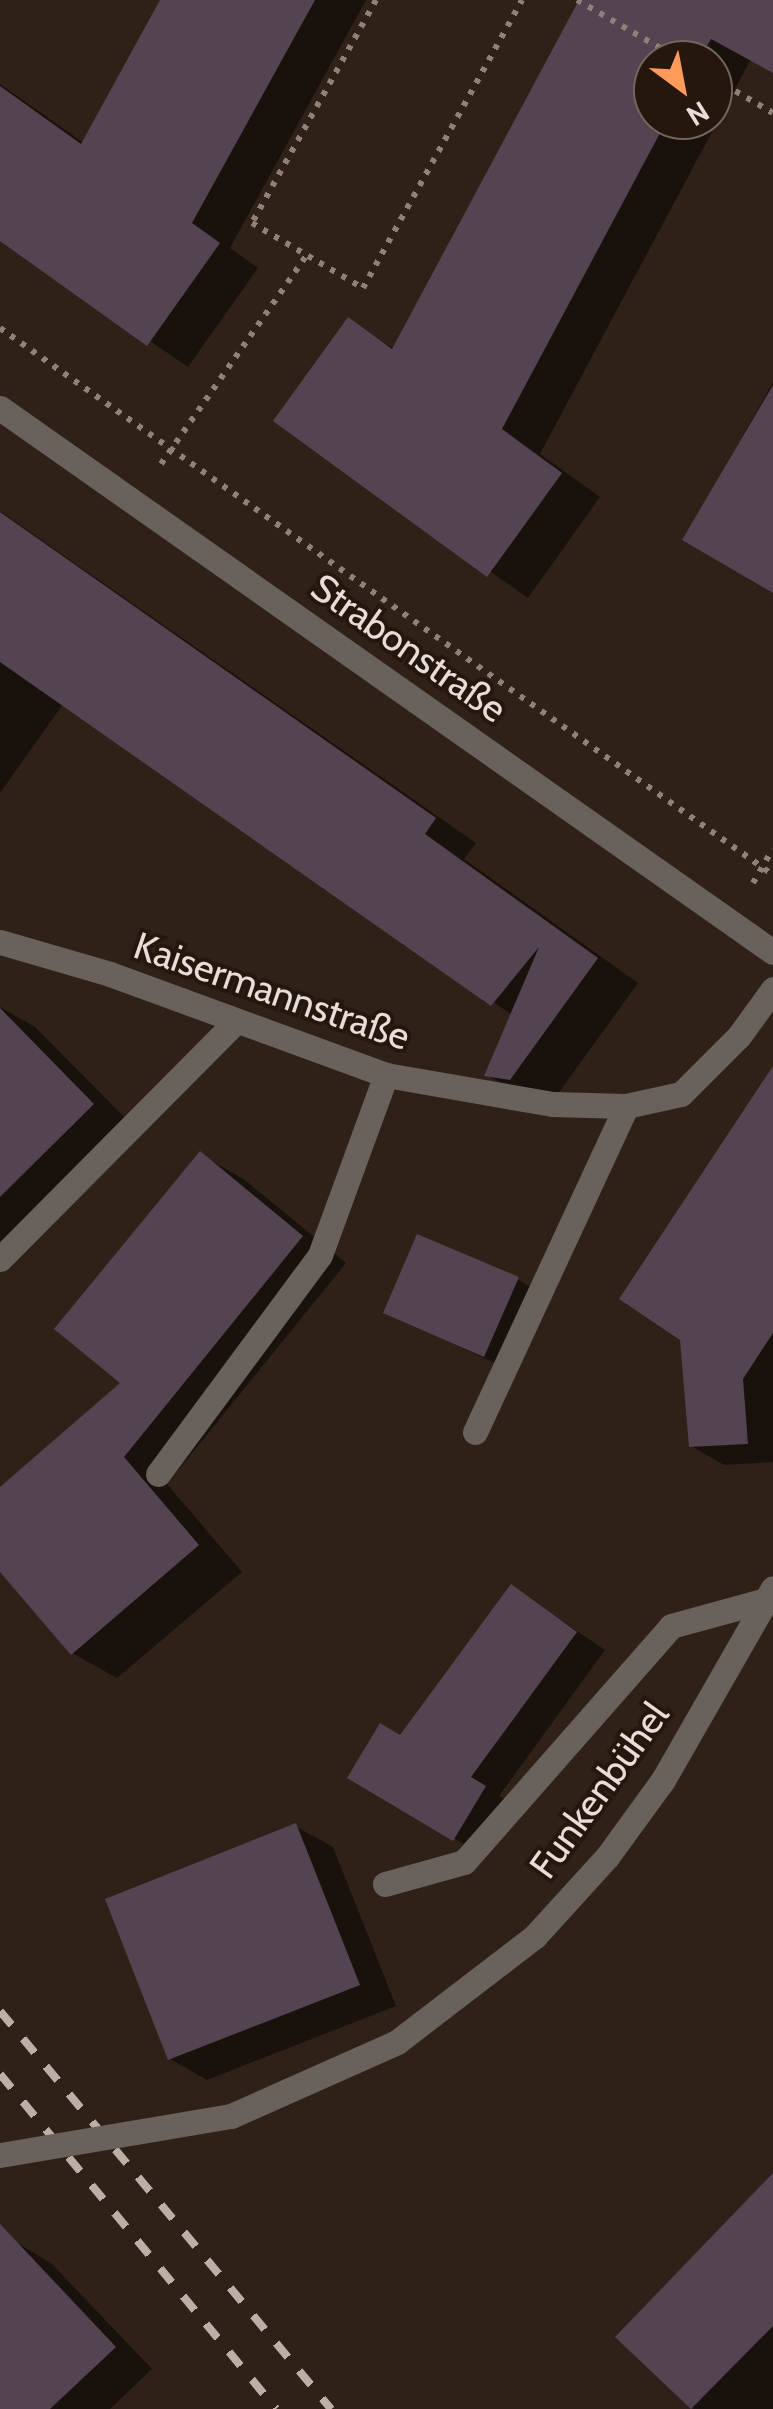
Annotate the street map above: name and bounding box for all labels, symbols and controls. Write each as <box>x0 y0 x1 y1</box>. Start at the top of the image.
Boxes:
north arrow <box>633 40 733 140</box>
text: N <box>680 94 715 133</box>
street label: Strabonstraße <box>303 564 515 732</box>
street label: Kaisermannstraße <box>128 922 416 1060</box>
street label: Funkenbühel <box>520 1693 678 1887</box>

